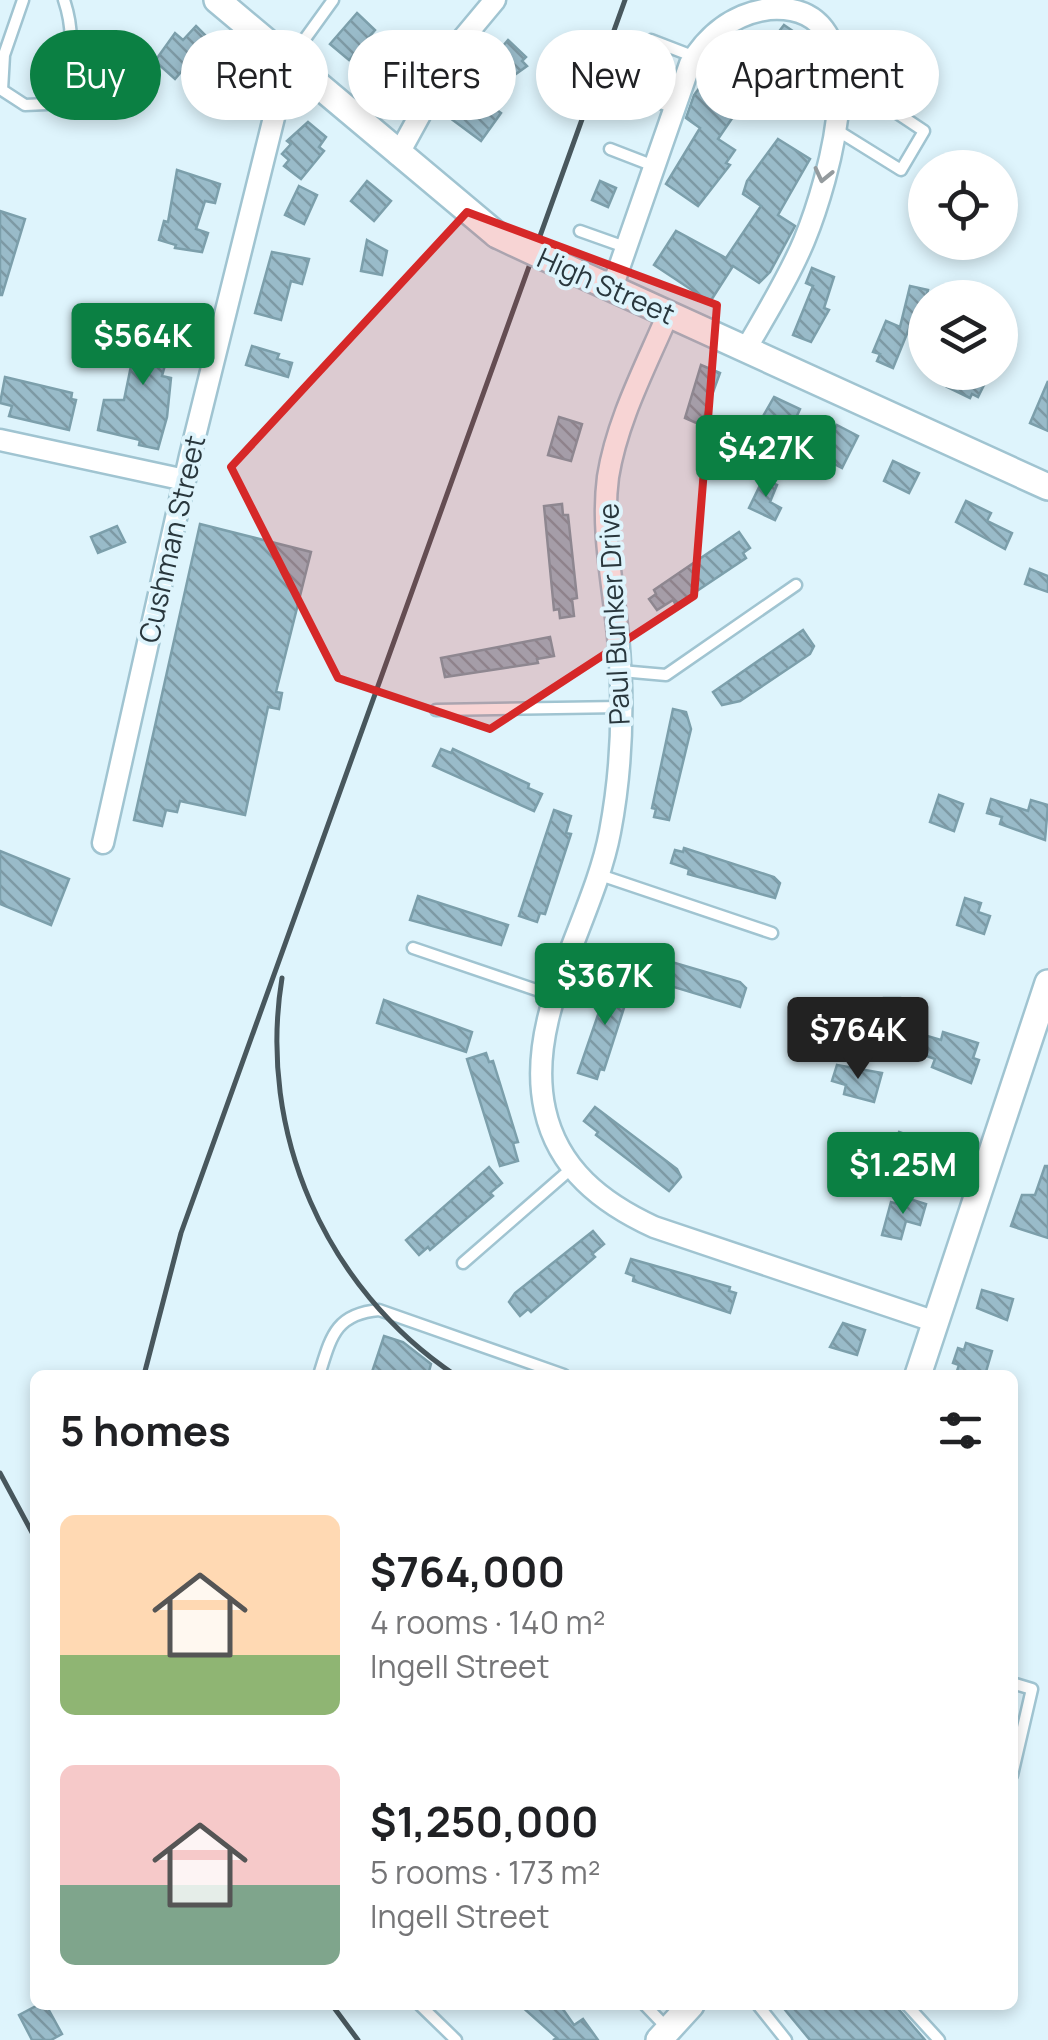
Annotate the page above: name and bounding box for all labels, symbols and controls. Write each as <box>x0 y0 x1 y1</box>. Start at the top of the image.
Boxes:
chip: Buy <box>30 30 161 120</box>
chip: Rent <box>181 30 328 120</box>
chip: Filters <box>348 30 516 120</box>
chip: New <box>536 30 676 120</box>
chip: Apartment <box>696 30 939 120</box>
map controls <box>908 150 1018 390</box>
button: locate <box>908 150 1018 260</box>
one-way arrow <box>814 166 835 183</box>
street label: High Street <box>532 238 681 332</box>
button: layers <box>908 280 1018 390</box>
pin: $564K <box>73 303 213 388</box>
text: $564K <box>94 313 192 357</box>
pin: $427K <box>696 415 836 500</box>
text: $427K <box>718 425 814 469</box>
street label: Cushman Street <box>129 431 213 646</box>
street label: Paul Bunker Drive <box>588 502 638 726</box>
pin: $367K <box>535 943 675 1028</box>
text: $367K <box>557 953 653 997</box>
pin: $764K <box>788 997 928 1082</box>
text: $764K <box>809 1007 907 1051</box>
pin: $1.25M <box>822 1132 984 1217</box>
text: $1.25M <box>849 1142 957 1186</box>
text: 5 homes <box>60 1401 231 1459</box>
icon: filters <box>933 1403 988 1458</box>
text: $764,000 <box>370 1542 565 1600</box>
icon: home <box>140 1555 260 1675</box>
text: 4 rooms · 140 m² <box>370 1600 606 1644</box>
text: Ingell Street <box>370 1644 549 1688</box>
text: $1,250,000 <box>370 1792 599 1850</box>
icon: home <box>140 1805 260 1925</box>
text: 5 rooms · 173 m² <box>370 1850 601 1894</box>
text: Ingell Street <box>370 1894 549 1938</box>

